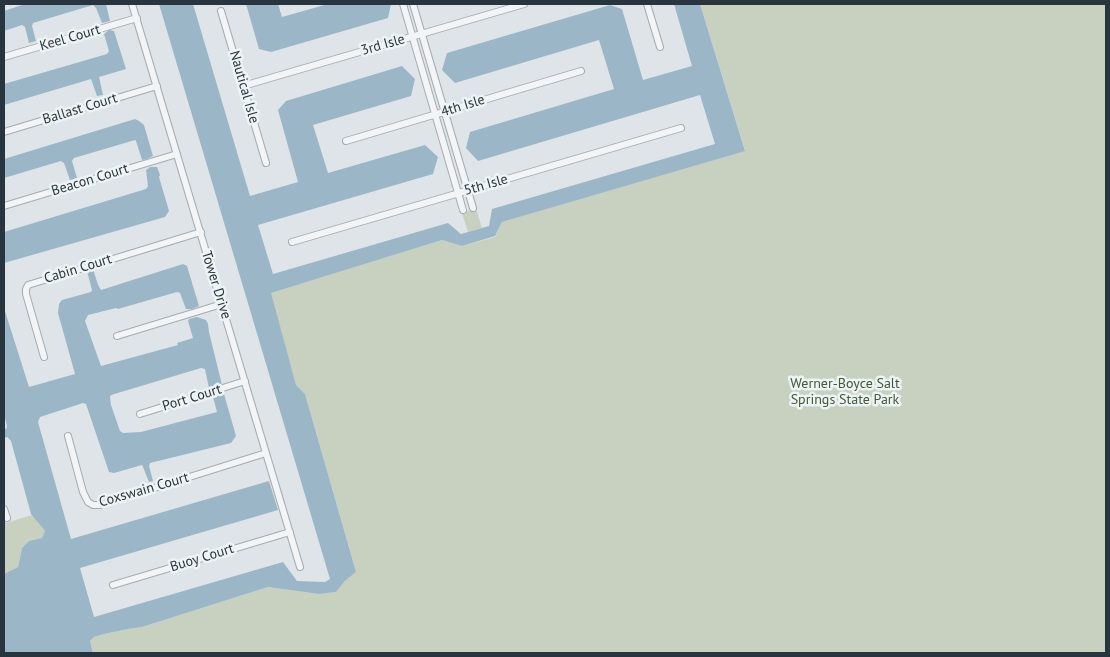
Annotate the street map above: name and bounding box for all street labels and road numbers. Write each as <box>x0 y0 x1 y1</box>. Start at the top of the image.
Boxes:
street label: Keel Court <box>38 21 102 55</box>
street label: 3rd Isle <box>359 31 407 59</box>
street label: Nautical Isle <box>226 49 262 125</box>
street label: Ballast Court <box>41 90 119 128</box>
street label: 4th Isle <box>439 91 487 121</box>
street label: Beacon Court <box>49 160 131 200</box>
street label: 5th Isle <box>462 171 510 199</box>
street label: Tower Drive <box>198 249 234 321</box>
street label: Cabin Court <box>42 251 114 287</box>
street label: Port Court <box>160 381 224 415</box>
street label: Coxswain Court <box>97 469 191 511</box>
street label: Buoy Court <box>168 540 236 576</box>

